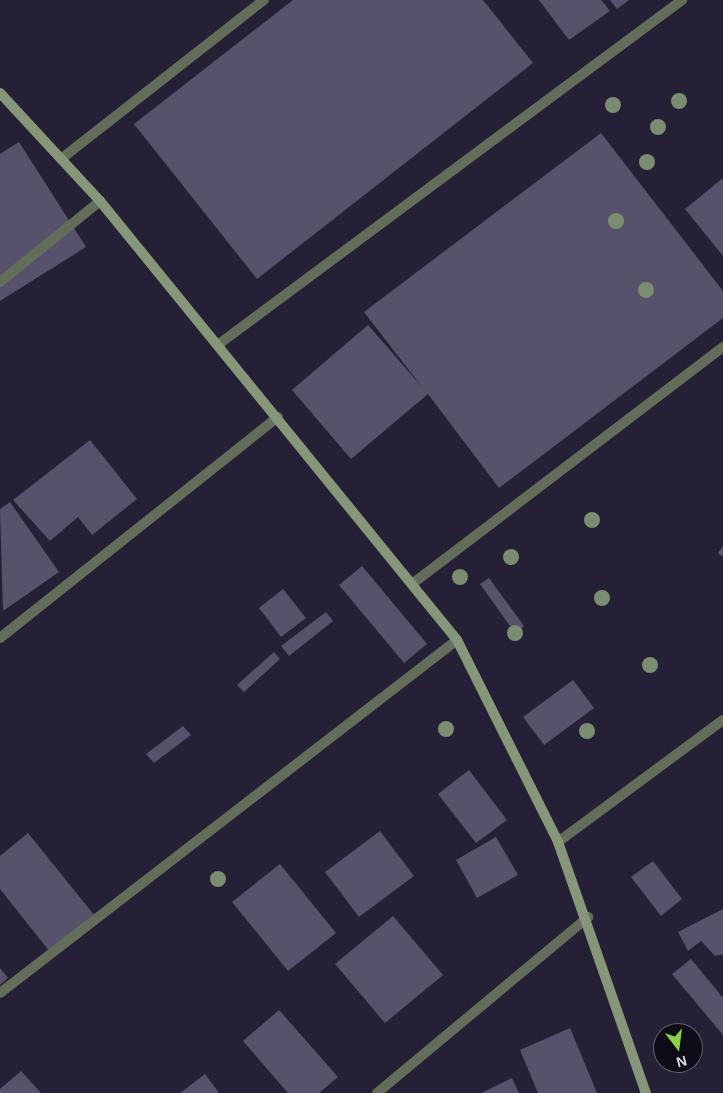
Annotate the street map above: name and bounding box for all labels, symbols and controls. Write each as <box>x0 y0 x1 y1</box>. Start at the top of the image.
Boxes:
north arrow <box>653 1023 703 1073</box>
text: N <box>675 1052 689 1071</box>

